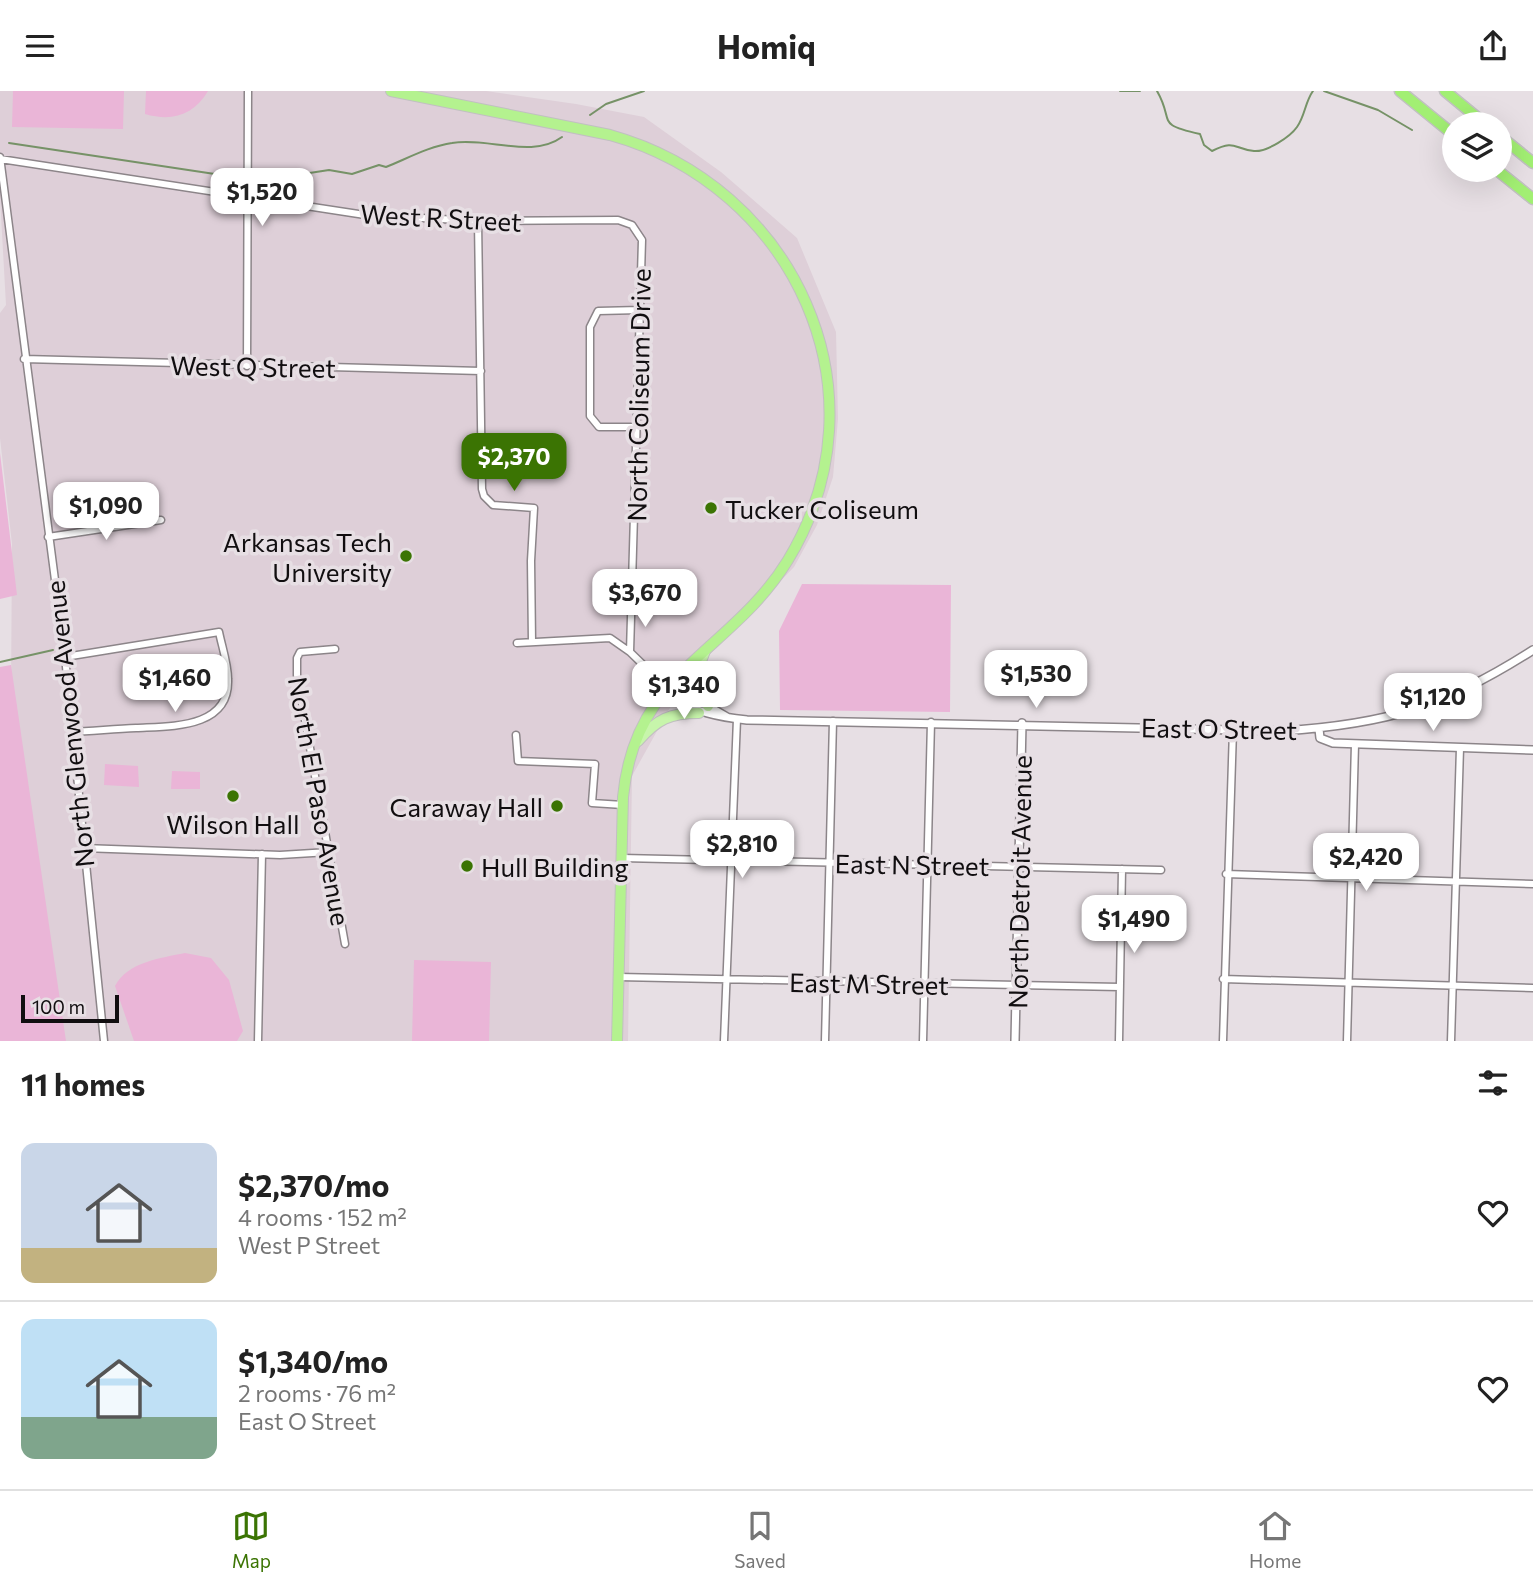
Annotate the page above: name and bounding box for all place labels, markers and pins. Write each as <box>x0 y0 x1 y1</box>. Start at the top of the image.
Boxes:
pin: $1,520 <box>205 169 319 228</box>
pin: $2,370 <box>457 433 571 493</box>
pin: $1,090 <box>49 483 163 542</box>
place label: Tucker Coliseum <box>725 493 919 524</box>
marker: Tucker Coliseum <box>703 500 719 516</box>
place label: Arkansas Tech University <box>223 526 392 587</box>
marker: Arkansas Tech University <box>398 548 414 564</box>
pin: $3,670 <box>588 569 702 629</box>
pin: $1,530 <box>979 651 1093 710</box>
pin: $1,460 <box>118 655 232 714</box>
pin: $1,340 <box>627 661 741 721</box>
pin: $1,120 <box>1376 673 1490 733</box>
marker: Wilson Hall <box>225 788 241 804</box>
place label: Caraway Hall <box>390 791 543 822</box>
marker: Caraway Hall <box>549 798 565 814</box>
place label: Wilson Hall <box>166 808 300 839</box>
pin: $2,810 <box>685 821 799 880</box>
pin: $2,420 <box>1309 833 1423 893</box>
place label: Hull Building <box>481 851 628 882</box>
marker: Hull Building <box>459 858 475 874</box>
pin: $1,490 <box>1077 895 1191 955</box>

